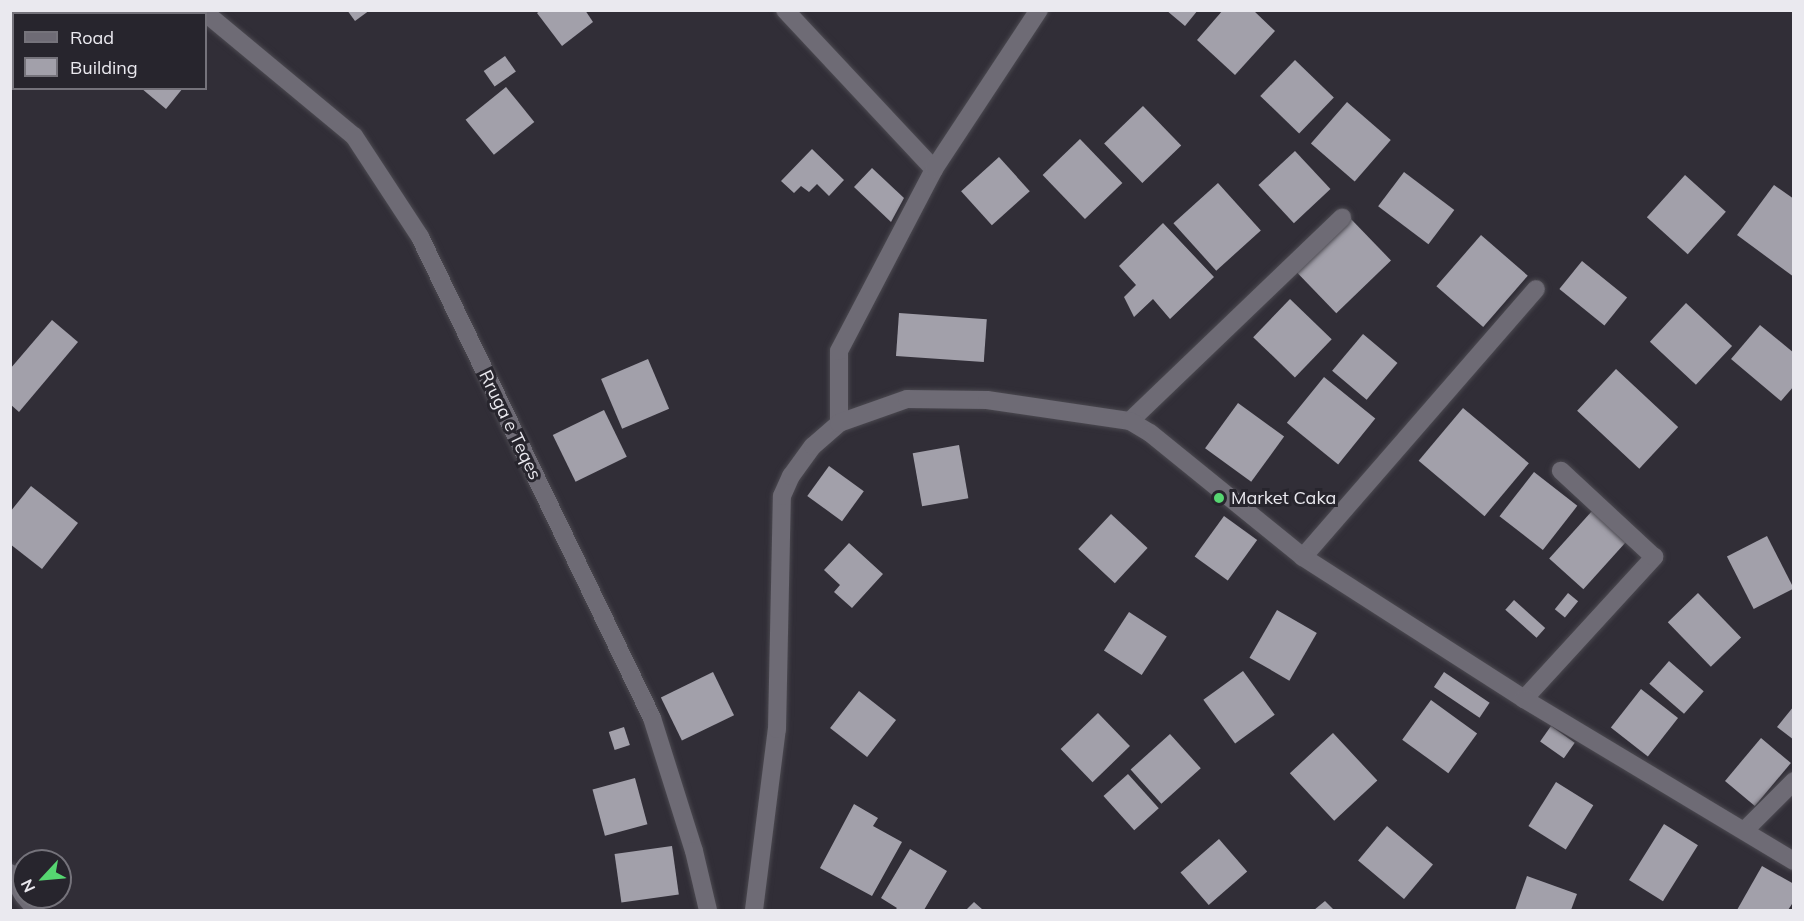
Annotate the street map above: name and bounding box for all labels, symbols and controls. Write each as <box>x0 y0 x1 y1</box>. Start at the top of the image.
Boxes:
legend <box>12 12 207 90</box>
text: Road <box>70 26 114 49</box>
text: Building <box>70 56 138 79</box>
street label: Rruga e Teqes <box>474 367 546 483</box>
place label: Market Caka <box>1231 487 1336 509</box>
marker: Market Caka <box>1212 491 1226 505</box>
north arrow <box>12 849 72 909</box>
text: N <box>16 876 39 896</box>

